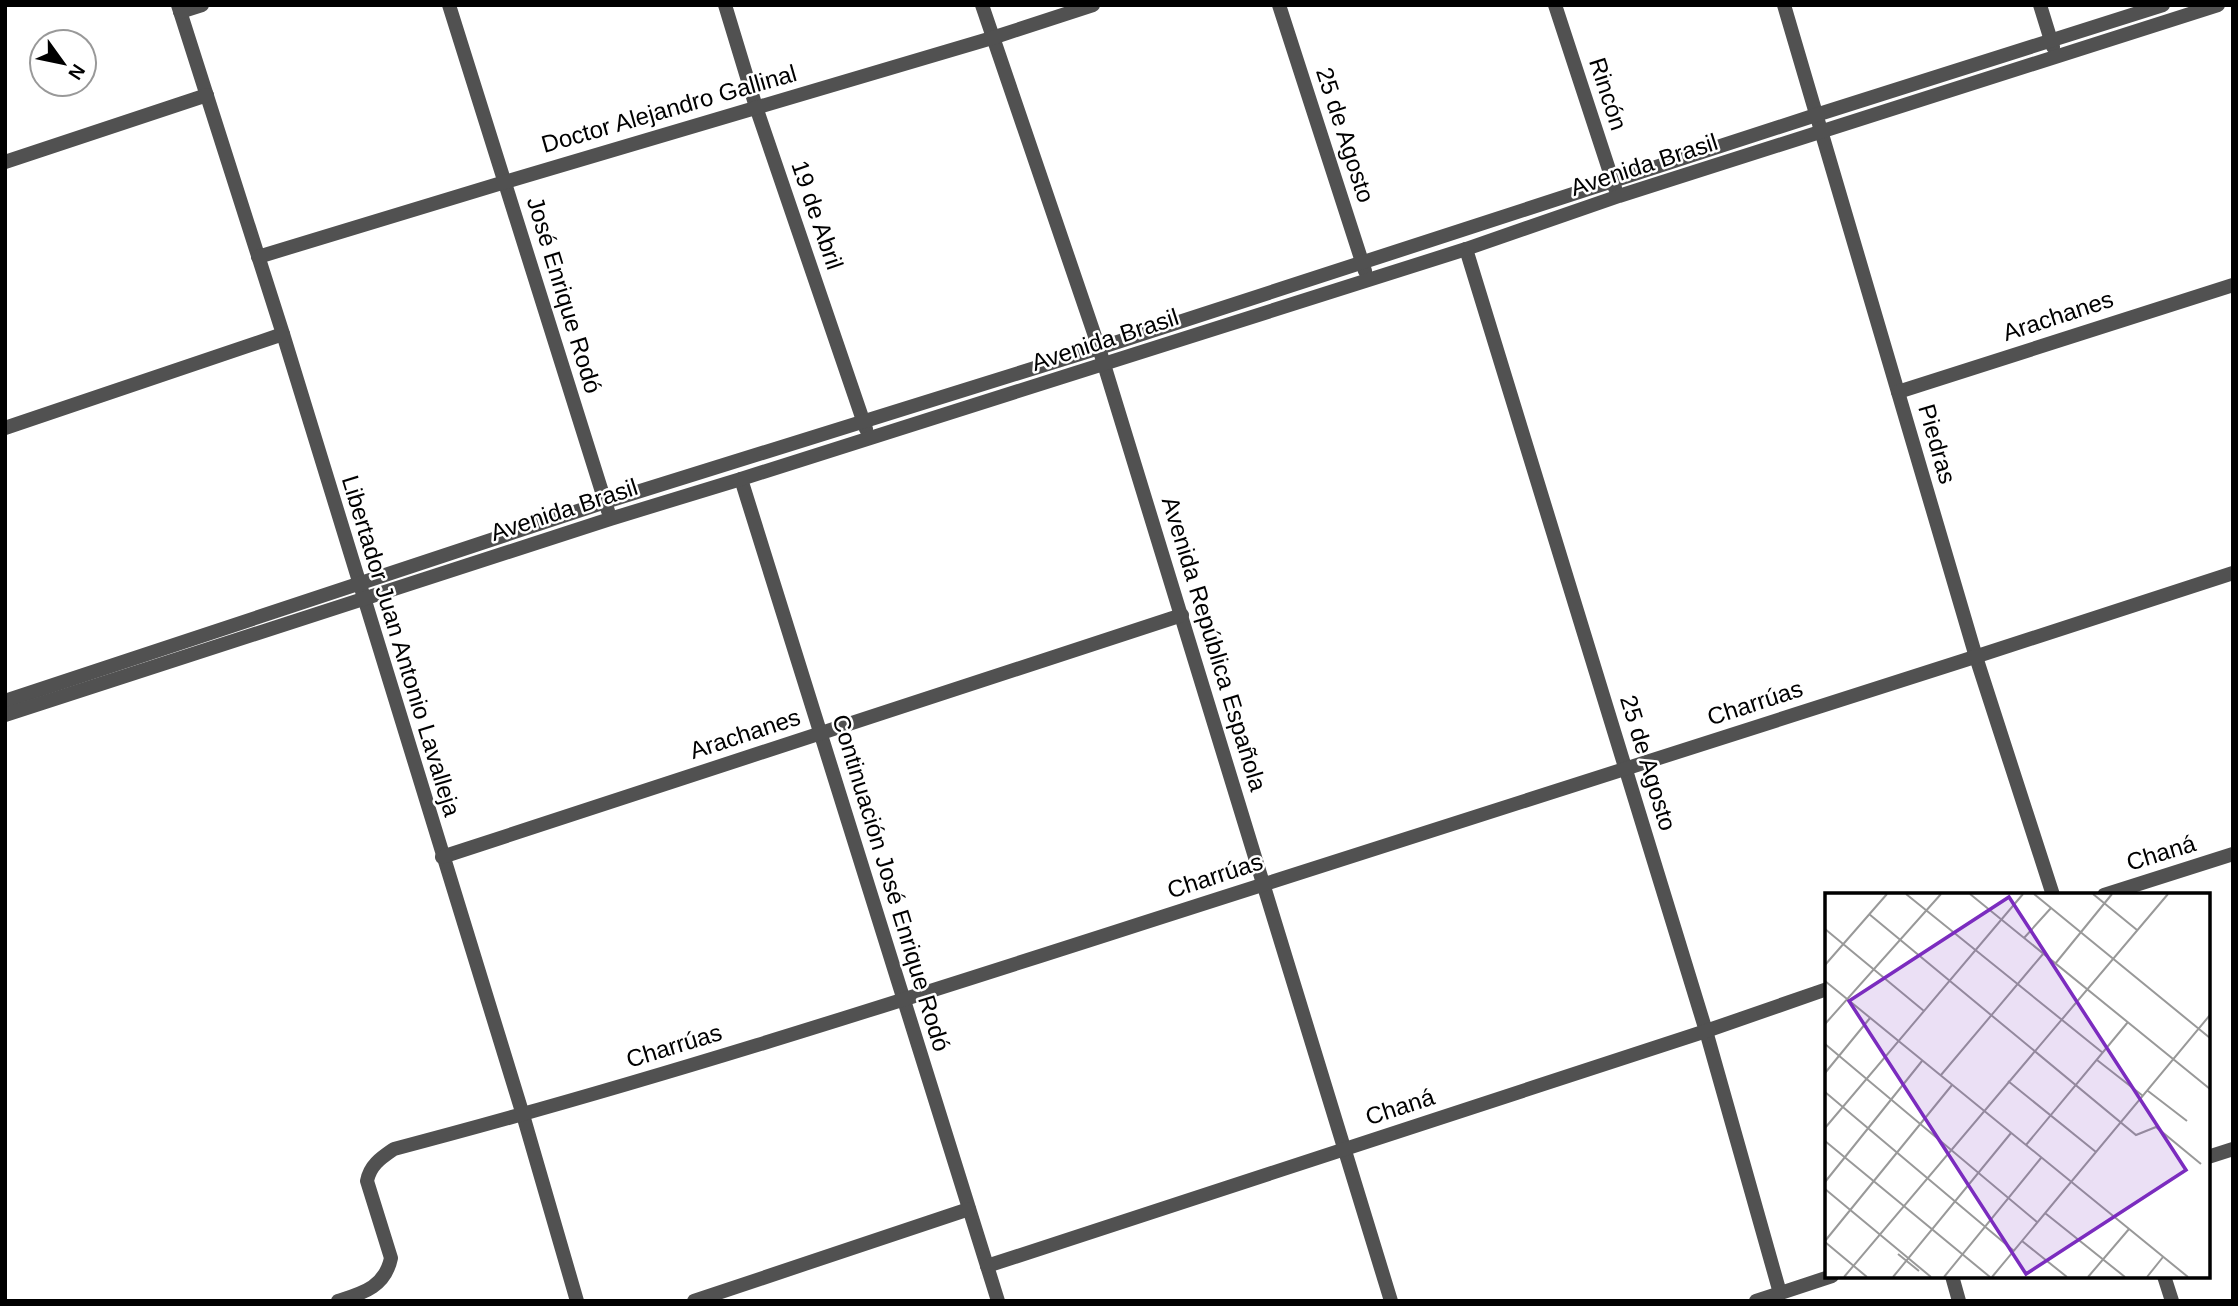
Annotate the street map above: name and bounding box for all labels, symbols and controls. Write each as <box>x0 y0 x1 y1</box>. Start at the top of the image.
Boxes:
north arrow <box>28 28 98 98</box>
street label: Rincón <box>1584 54 1633 134</box>
street label: Doctor Alejandro Gallinal <box>538 59 800 158</box>
text: N <box>64 61 89 83</box>
street label: 25 de Agosto <box>1311 64 1380 206</box>
street label: Avenida Brasil <box>1567 128 1721 201</box>
street label: 19 de Abril <box>786 157 849 273</box>
street label: José Enrique Rodó <box>522 193 607 396</box>
street label: Arachanes <box>1999 285 2117 346</box>
street label: Avenida Brasil <box>1028 303 1182 376</box>
street label: Piedras <box>1913 401 1962 487</box>
street label: Libertador Juan Antonio Lavalleja <box>337 472 466 820</box>
street label: Avenida Brasil <box>487 473 641 546</box>
street label: Avenida República Española <box>1157 493 1272 795</box>
street label: Charrúas <box>1704 674 1806 731</box>
street label: 25 de Agosto <box>1615 692 1682 834</box>
street label: Arachanes <box>686 703 804 764</box>
street label: Continuación José Enrique Rodó <box>827 711 956 1055</box>
street label: Chaná <box>2123 829 2199 876</box>
street label: Charrúas <box>1164 847 1266 904</box>
inset map <box>1825 893 2210 1278</box>
street label: Charrúas <box>623 1018 725 1073</box>
street label: Chaná <box>1362 1083 1438 1130</box>

